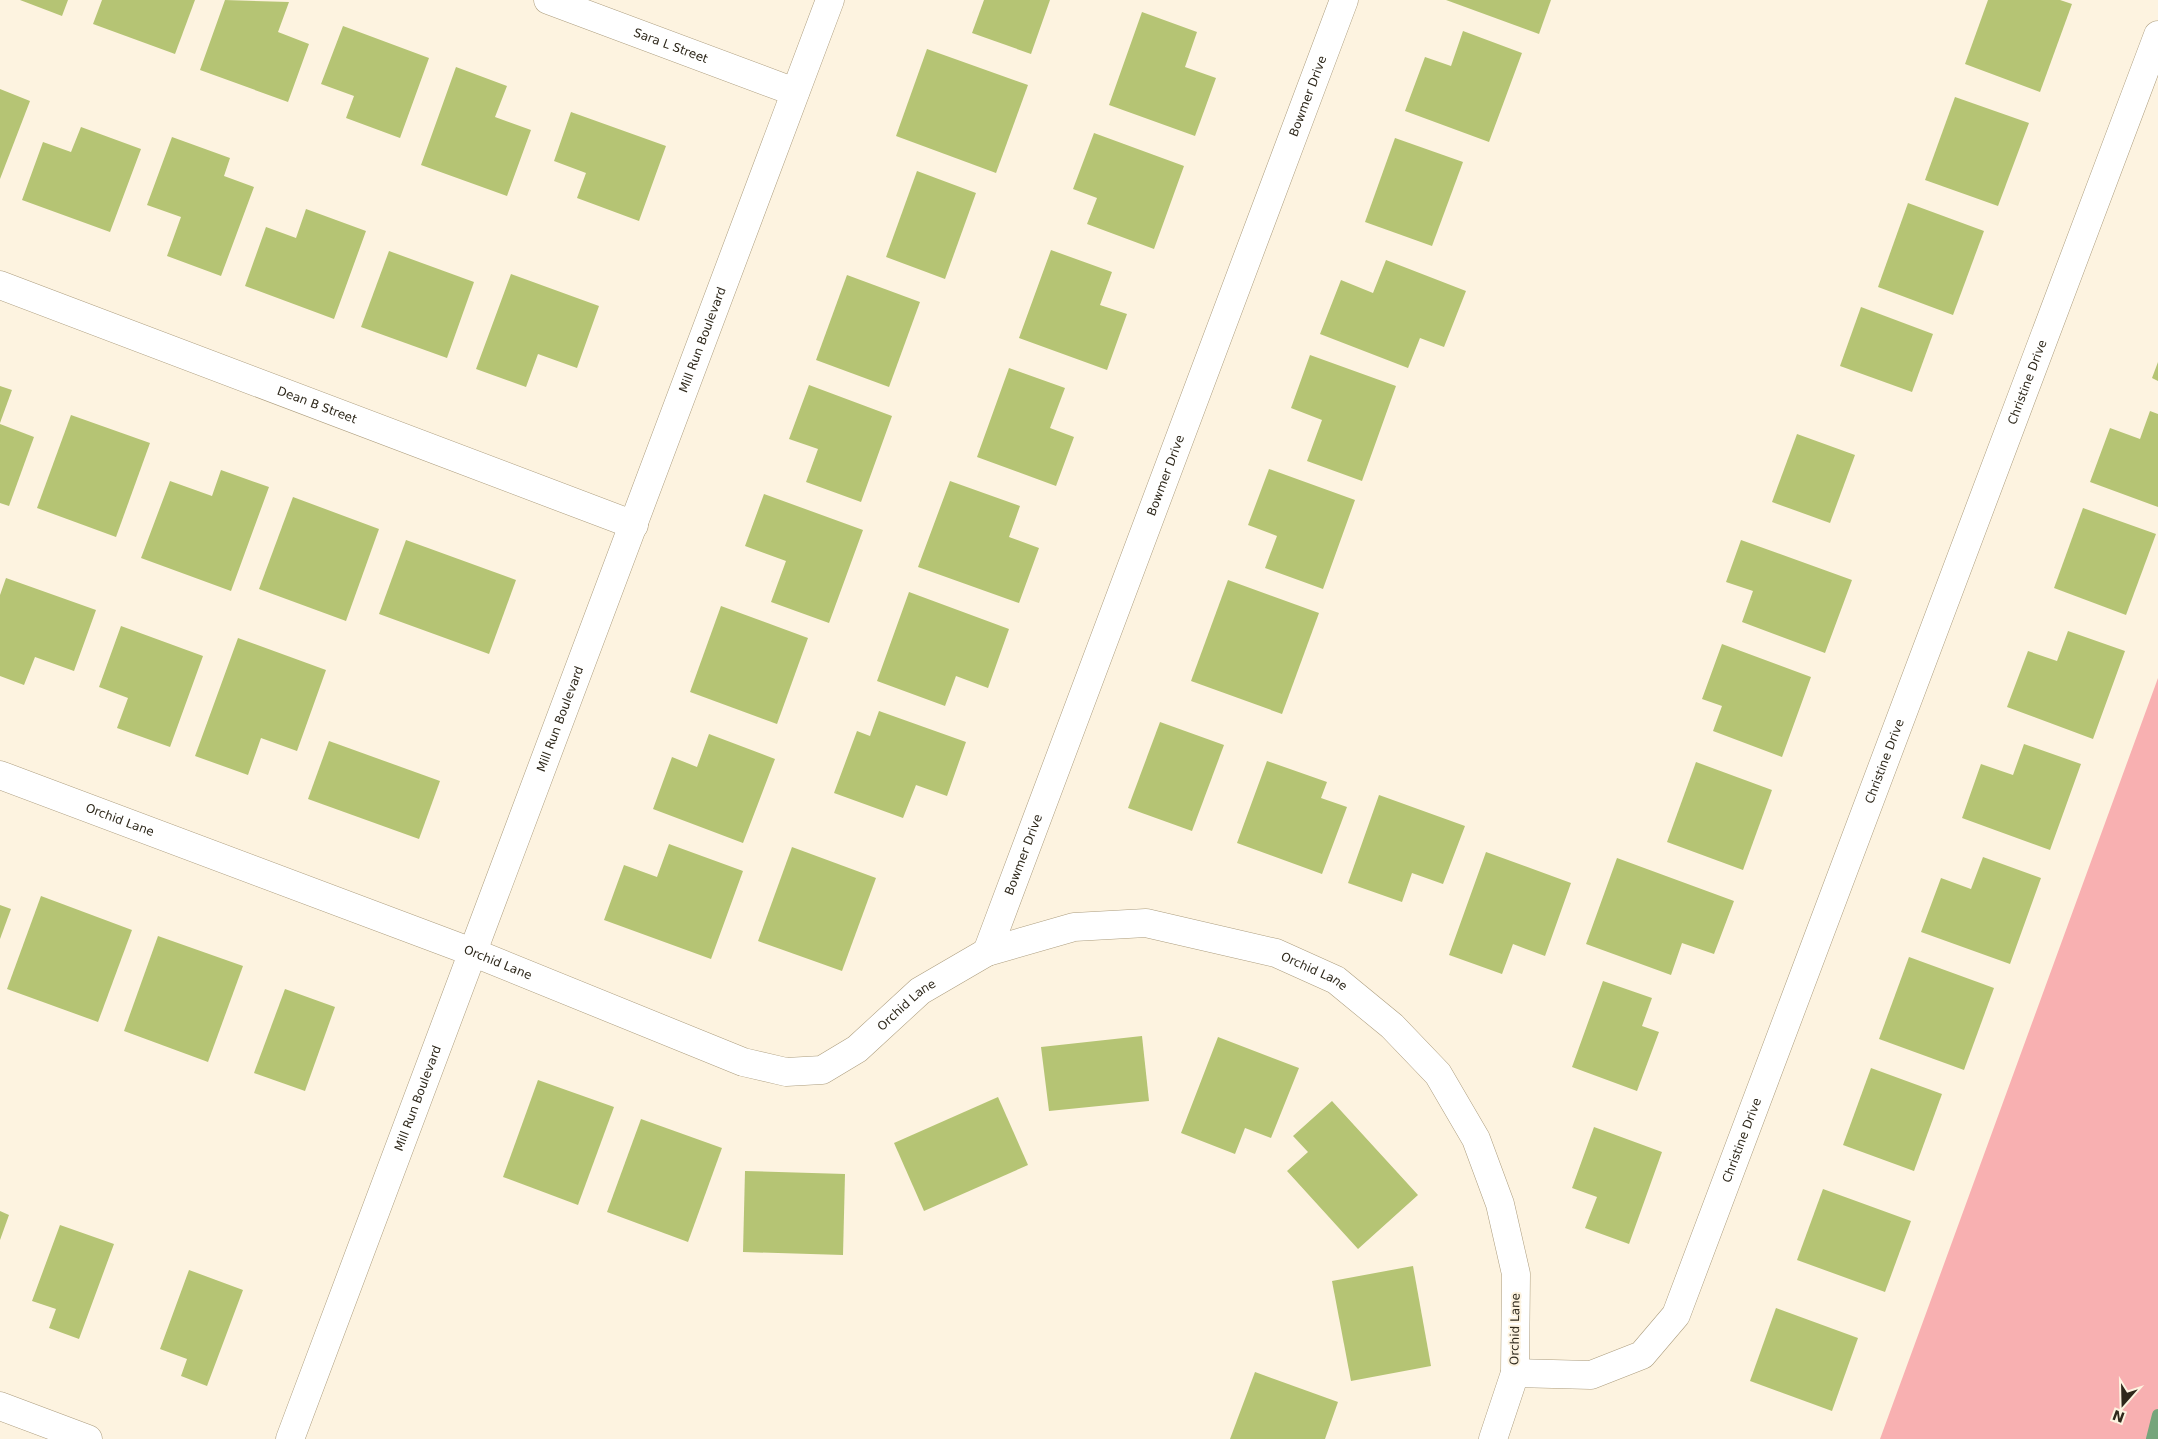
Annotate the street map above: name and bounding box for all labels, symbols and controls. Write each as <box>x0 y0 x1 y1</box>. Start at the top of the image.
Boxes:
street label: Sara L Street <box>632 26 710 66</box>
street label: Bowmer Drive <box>1286 54 1329 139</box>
street label: Mill Run Boulevard <box>676 285 729 395</box>
street label: Christine Drive <box>2005 338 2050 427</box>
street label: Dean B Street <box>275 384 359 427</box>
street label: Bowmer Drive <box>1144 433 1187 518</box>
street label: Mill Run Boulevard <box>534 664 586 774</box>
street label: Christine Drive <box>1862 717 1907 806</box>
street label: Orchid Lane <box>84 801 156 839</box>
street label: Bowmer Drive <box>1002 812 1045 897</box>
street label: Orchid Lane <box>462 943 534 983</box>
street label: Orchid Lane <box>1279 949 1350 993</box>
street label: Orchid Lane <box>875 976 938 1034</box>
street label: Mill Run Boulevard <box>392 1043 444 1153</box>
street label: Christine Drive <box>1719 1096 1764 1185</box>
street label: Orchid Lane <box>1507 1293 1523 1365</box>
north arrow <box>2098 1379 2148 1429</box>
text: N <box>2110 1407 2127 1426</box>

